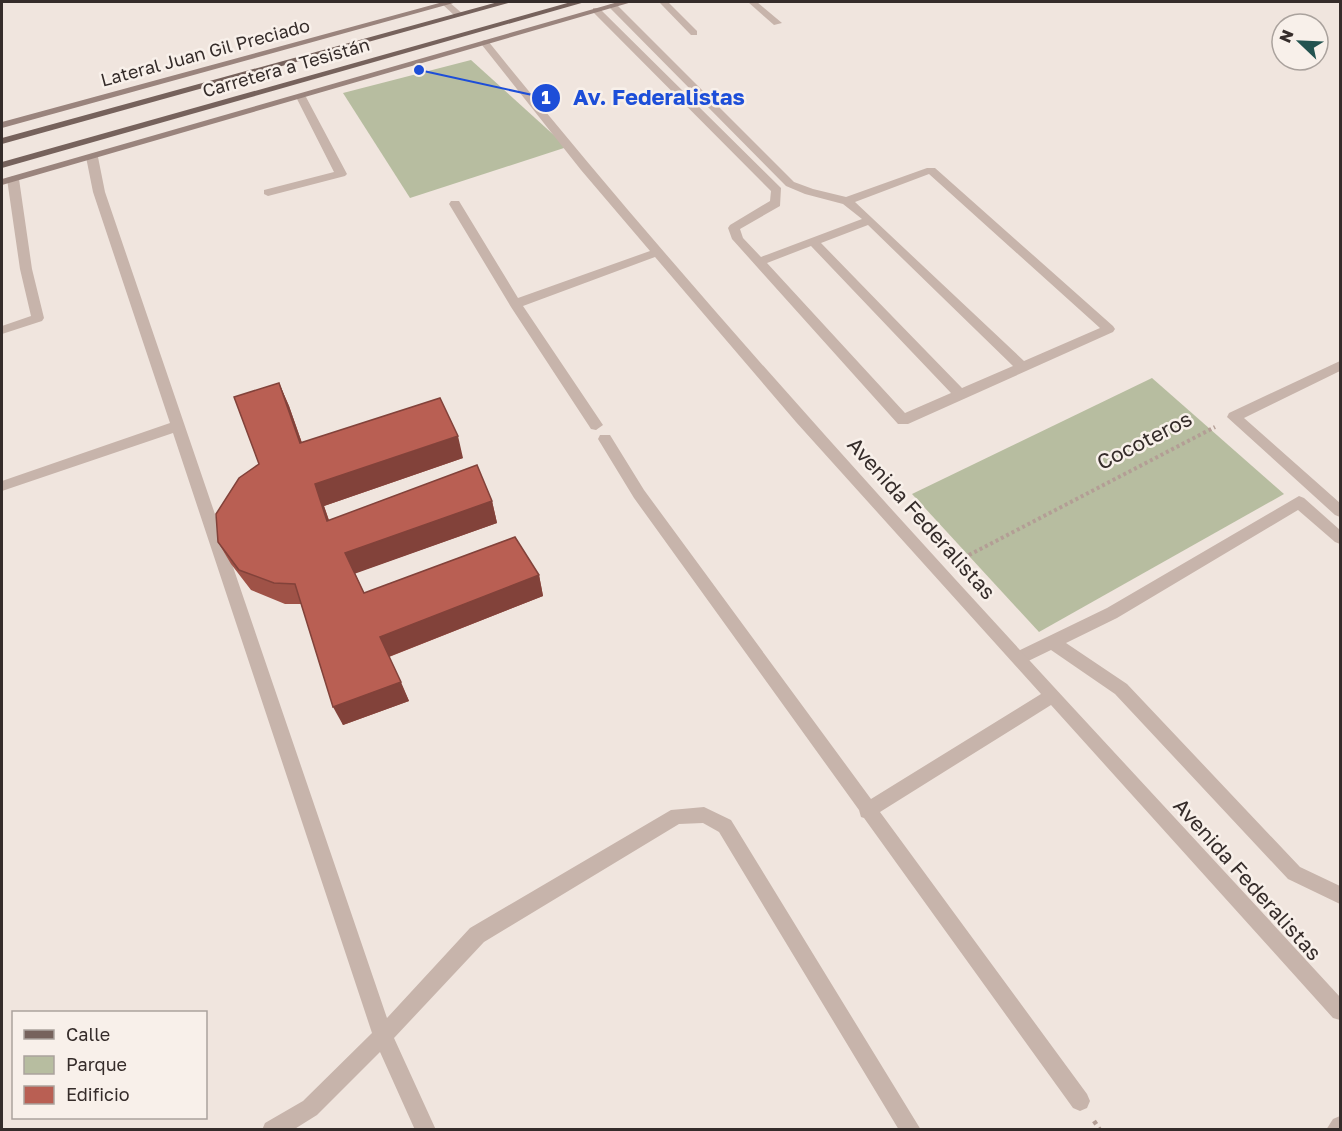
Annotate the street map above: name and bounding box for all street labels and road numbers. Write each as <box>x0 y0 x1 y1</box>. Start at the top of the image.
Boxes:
street label: Lateral Juan Gil Preciado <box>98 13 312 91</box>
street label: Carretera a Tesistán <box>200 33 372 101</box>
street label: Cocoteros <box>1092 405 1196 475</box>
street label: Avenida Federalistas <box>842 432 1002 604</box>
street label: Avenida Federalistas <box>1168 793 1328 965</box>

